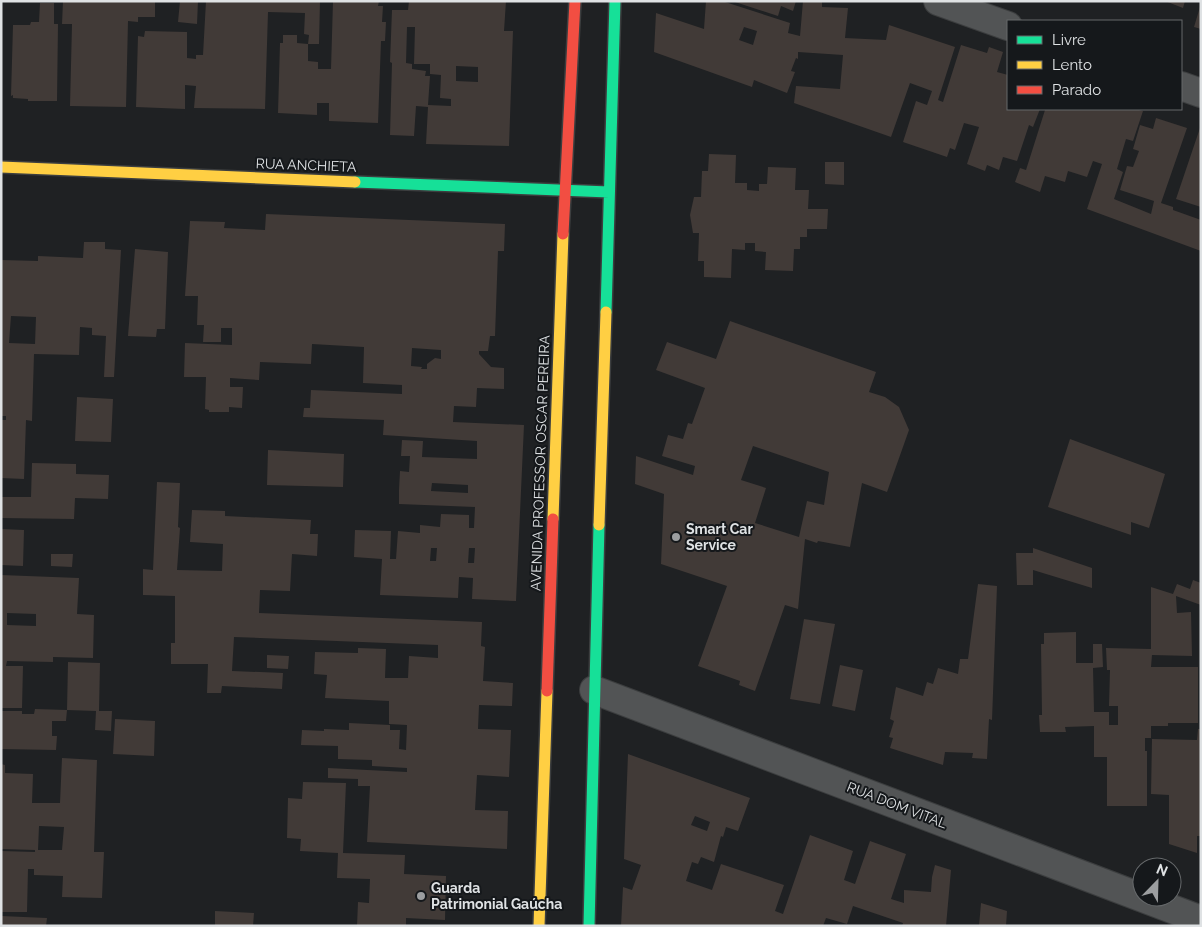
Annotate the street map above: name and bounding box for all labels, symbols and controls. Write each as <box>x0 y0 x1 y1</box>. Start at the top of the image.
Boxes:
legend <box>1007 20 1182 110</box>
text: Livre <box>1052 31 1086 49</box>
text: Lento <box>1052 56 1092 74</box>
text: Parado <box>1052 81 1101 99</box>
street label: RUA ANCHIETA <box>255 155 357 175</box>
street label: AVENIDA PROFESSOR OSCAR PEREIRA <box>528 334 552 591</box>
place label: Smart Car Service <box>686 521 753 553</box>
marker: Smart Car Service <box>670 531 682 543</box>
street label: RUA DOM VITAL <box>845 779 949 831</box>
north arrow <box>1132 857 1182 907</box>
text: N <box>1154 861 1170 879</box>
place label: Guarda Patrimonial Gaúcha <box>431 880 562 912</box>
marker: Guarda Patrimonial Gaúcha <box>415 890 427 902</box>

